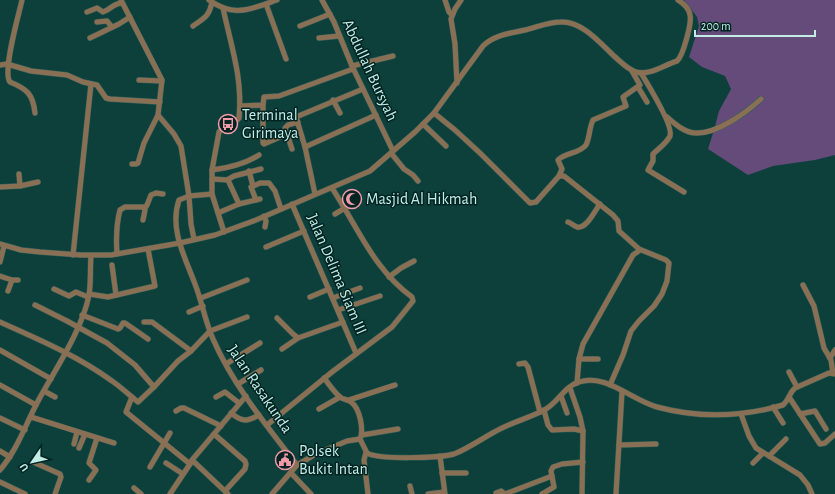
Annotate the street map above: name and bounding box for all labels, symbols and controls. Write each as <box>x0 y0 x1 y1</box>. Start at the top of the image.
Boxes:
scale bar <box>695 12 815 38</box>
street label: Abdullah Bursyah <box>339 17 401 124</box>
text: 200 m <box>701 20 731 32</box>
place label: Terminal Girimaya <box>242 107 298 142</box>
bus stop icon: Terminal Girimaya <box>217 113 239 135</box>
mosque icon: Masjid Al Hikmah <box>341 188 363 210</box>
place label: Masjid Al Hikmah <box>366 191 477 208</box>
street label: Jalan Delima Siam III <box>304 211 370 337</box>
street label: Jalan Rasakunda <box>225 342 295 436</box>
north arrow <box>12 442 52 482</box>
place label: Polsek Bukit Intan <box>299 443 368 477</box>
public building icon: Polsek Bukit Intan <box>274 449 296 471</box>
text: U <box>18 461 31 473</box>

